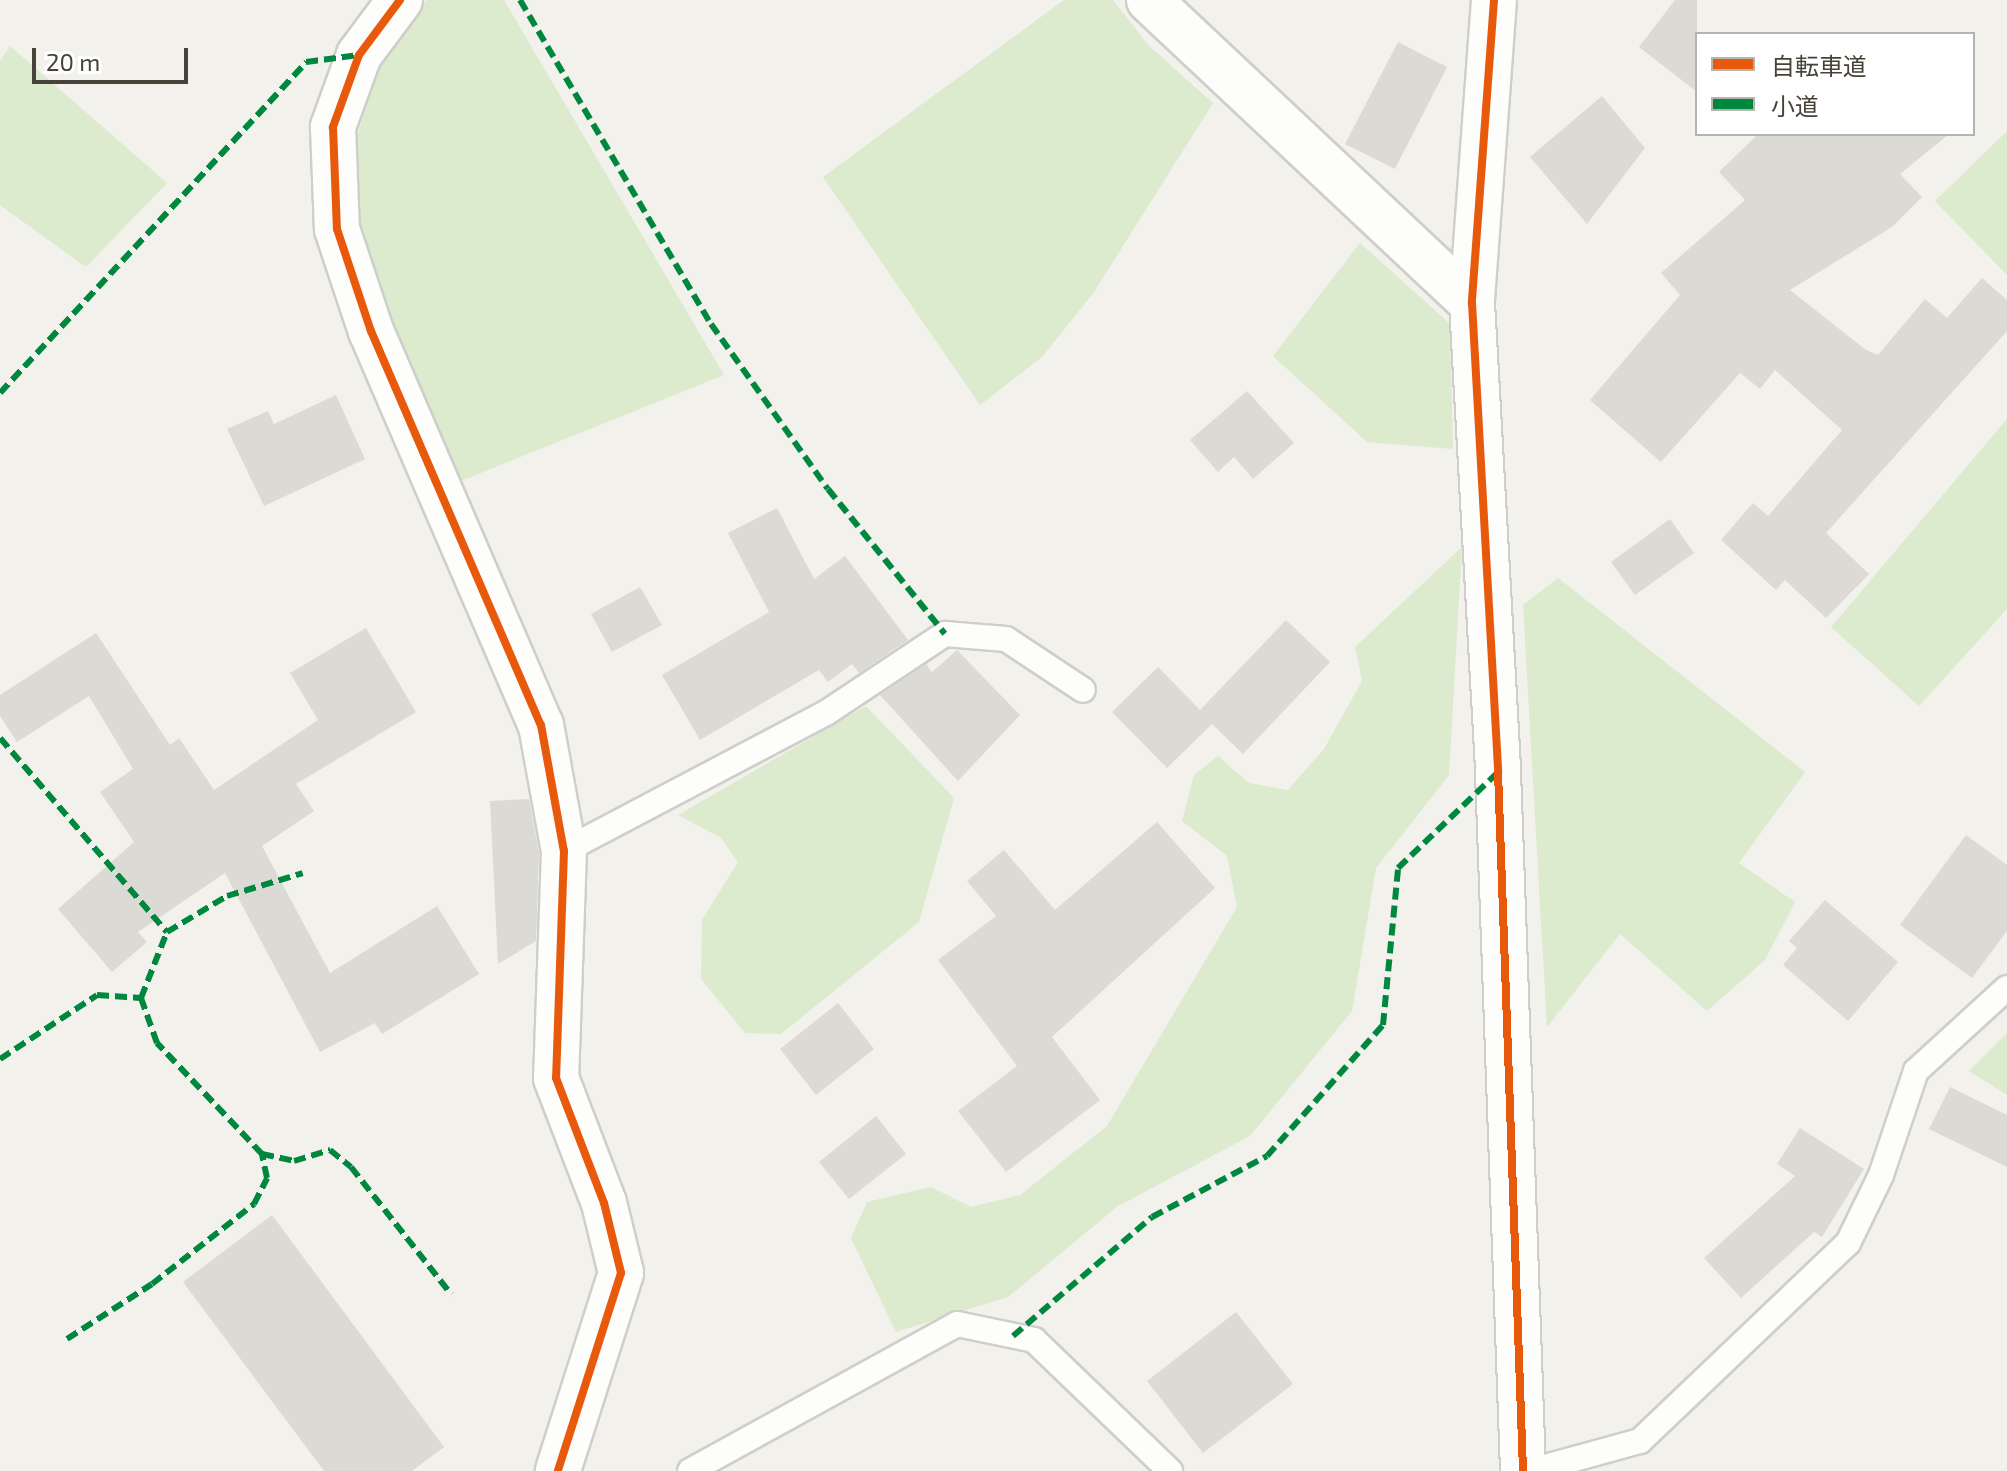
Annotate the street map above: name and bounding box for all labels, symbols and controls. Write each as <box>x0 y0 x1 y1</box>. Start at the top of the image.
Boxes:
scale bar <box>36 32 192 82</box>
legend <box>1695 32 1975 136</box>
text: 20 m <box>46 47 100 76</box>
text: 自転車道 <box>1771 51 1867 80</box>
text: 小道 <box>1771 91 1819 120</box>

